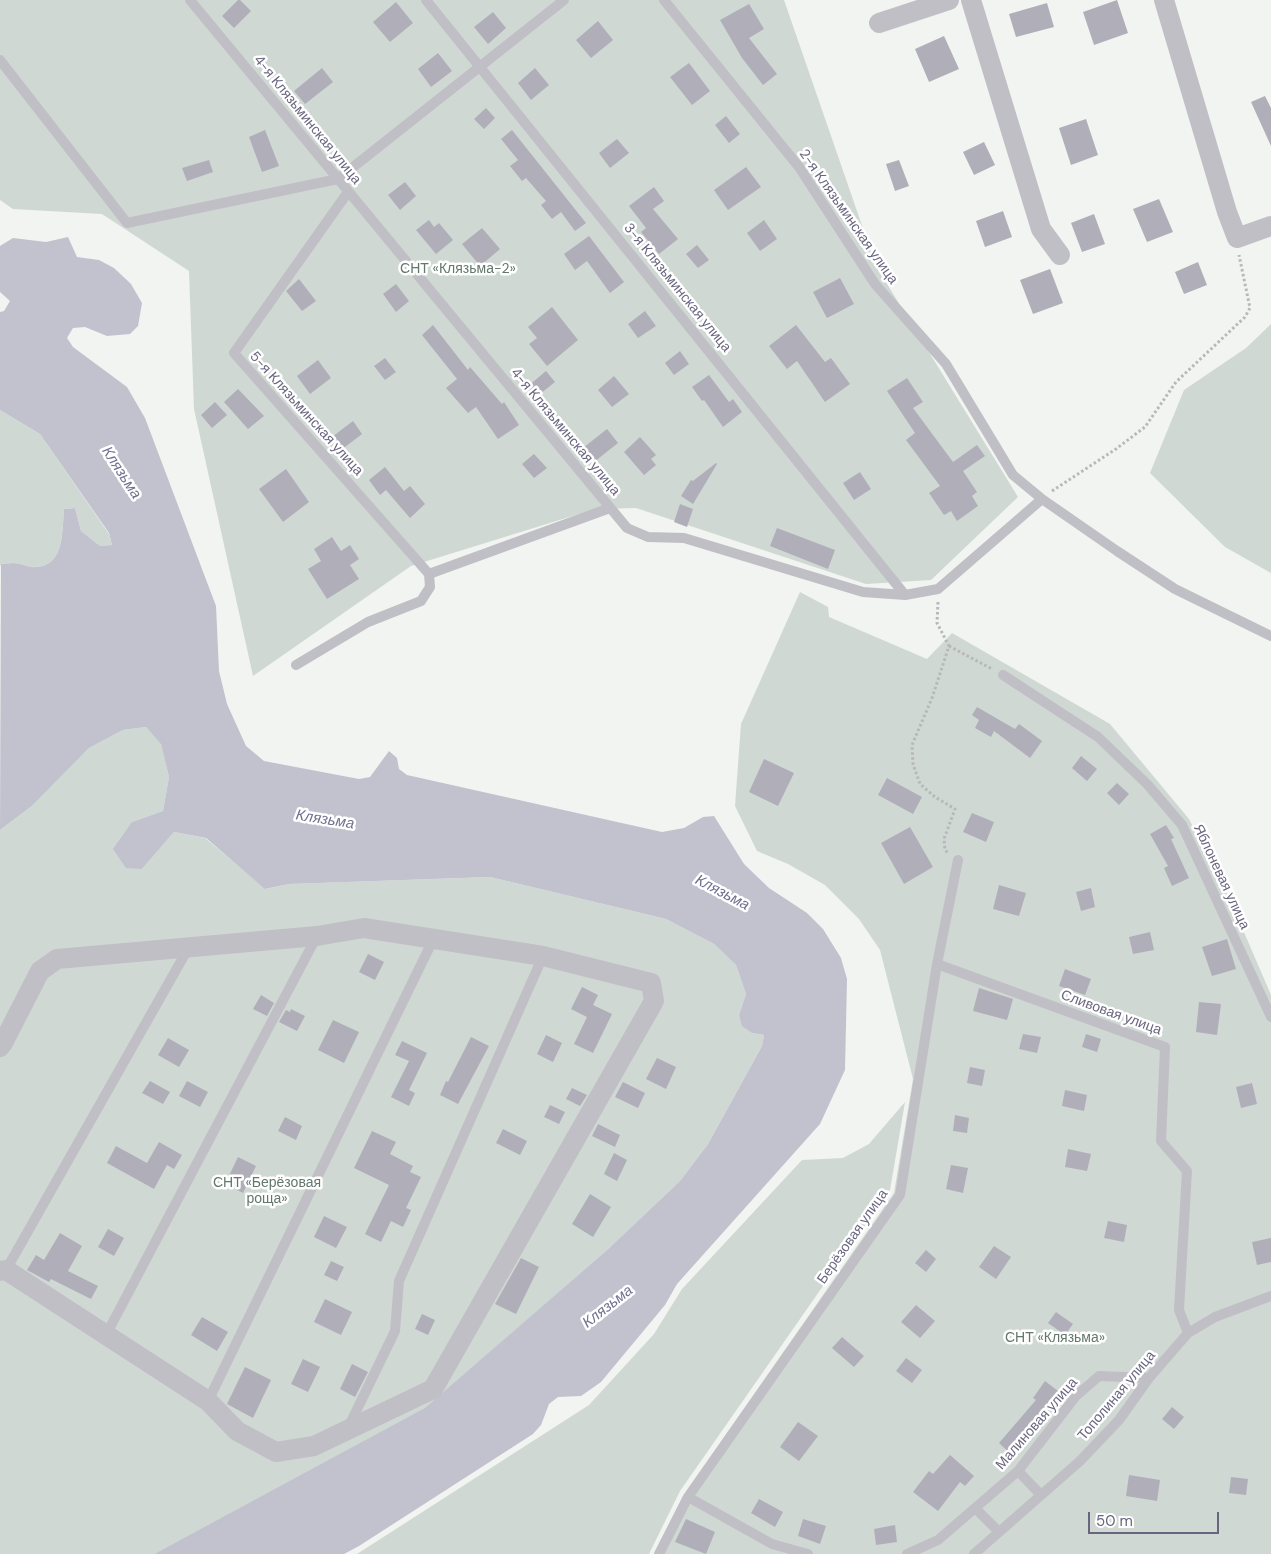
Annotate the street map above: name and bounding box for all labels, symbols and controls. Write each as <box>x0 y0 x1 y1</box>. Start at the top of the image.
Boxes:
street label: 4-я Клязьминская улица <box>250 52 364 188</box>
street label: 2-я Клязьминская улица <box>795 146 901 288</box>
street label: 3-я Клязьминская улица <box>620 220 734 356</box>
park label: СНТ «Клязьма-2» <box>400 261 516 277</box>
street label: 5-я Клязьминская улица <box>246 348 366 480</box>
street label: 4-я Клязьминская улица <box>507 365 623 499</box>
water label: Клязьма <box>97 443 145 503</box>
water label: Клязьма <box>295 807 355 833</box>
street label: Яблоневая улица <box>1189 822 1253 932</box>
water label: Клязьма <box>692 871 752 915</box>
street label: Сливовая улица <box>1058 987 1164 1039</box>
park label: СНТ «Берёзовая роща» <box>213 1175 321 1208</box>
street label: Берёзовая улица <box>814 1187 892 1287</box>
water label: Клязьма <box>579 1282 637 1332</box>
park label: СНТ «Клязьма» <box>1005 1330 1105 1346</box>
street label: Тополиная улица <box>1075 1348 1159 1444</box>
street label: Малиновая улица <box>993 1375 1081 1473</box>
scale bar <box>1091 1502 1222 1534</box>
text: 50 m <box>1096 1511 1133 1531</box>

